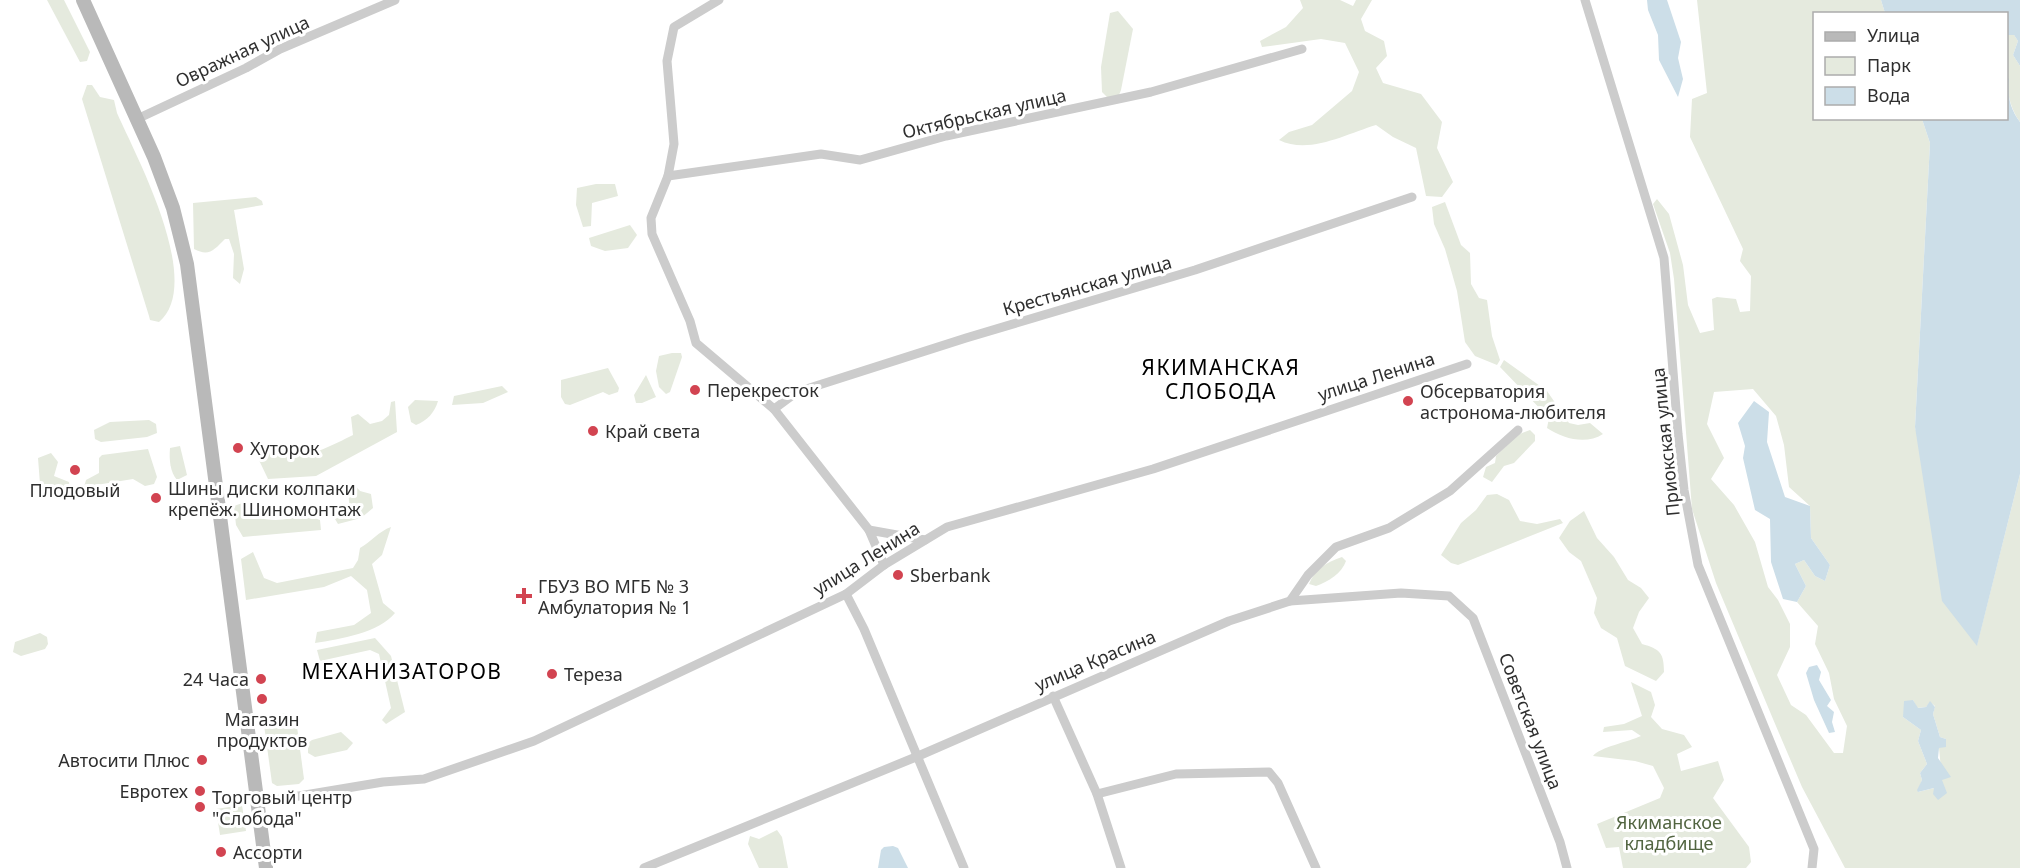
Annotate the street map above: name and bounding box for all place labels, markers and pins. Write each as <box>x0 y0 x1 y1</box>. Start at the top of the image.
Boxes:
place label: Перекресток <box>707 378 819 402</box>
place label: Обсерватория астронома-любителя <box>1420 379 1606 424</box>
marker: Перекресток <box>688 383 702 397</box>
marker: Обсерватория астронома-любителя <box>1401 394 1415 408</box>
place label: Край света <box>605 419 700 443</box>
marker: Край света <box>586 424 600 438</box>
place label: Хуторок <box>250 436 320 460</box>
marker: Хуторок <box>231 441 245 455</box>
marker: Плодовый <box>68 463 82 477</box>
place label: Шины диски колпаки крепёж. Шиномонтаж <box>168 476 361 521</box>
place label: Плодовый <box>30 478 120 502</box>
marker: Шины диски колпаки крепёж. Шиномонтаж <box>149 491 163 505</box>
place label: Sberbank <box>910 563 991 587</box>
marker: Sberbank <box>891 568 905 582</box>
place label: ГБУЗ ВО МГБ № 3 Амбулатория № 1 <box>538 574 692 619</box>
marker: ГБУЗ ВО МГБ № 3 Амбулатория № 1 <box>515 587 533 605</box>
place label: Тереза <box>564 662 623 686</box>
place label: 24 Часа <box>183 667 249 691</box>
marker: Тереза <box>545 667 559 681</box>
marker: 24 Часа <box>254 672 268 686</box>
marker: Магазин продуктов <box>255 692 269 706</box>
place label: Магазин продуктов <box>216 707 308 752</box>
place label: Автосити Плюс <box>58 748 190 772</box>
marker: Автосити Плюс <box>195 753 209 767</box>
place label: Евротех <box>119 779 189 803</box>
marker: Евротех <box>193 784 207 798</box>
place label: Торговый центр "Слобода" <box>212 785 352 830</box>
marker: Торговый центр "Слобода" <box>193 800 207 814</box>
place label: Ассорти <box>233 840 303 864</box>
marker: Ассорти <box>214 845 228 859</box>

